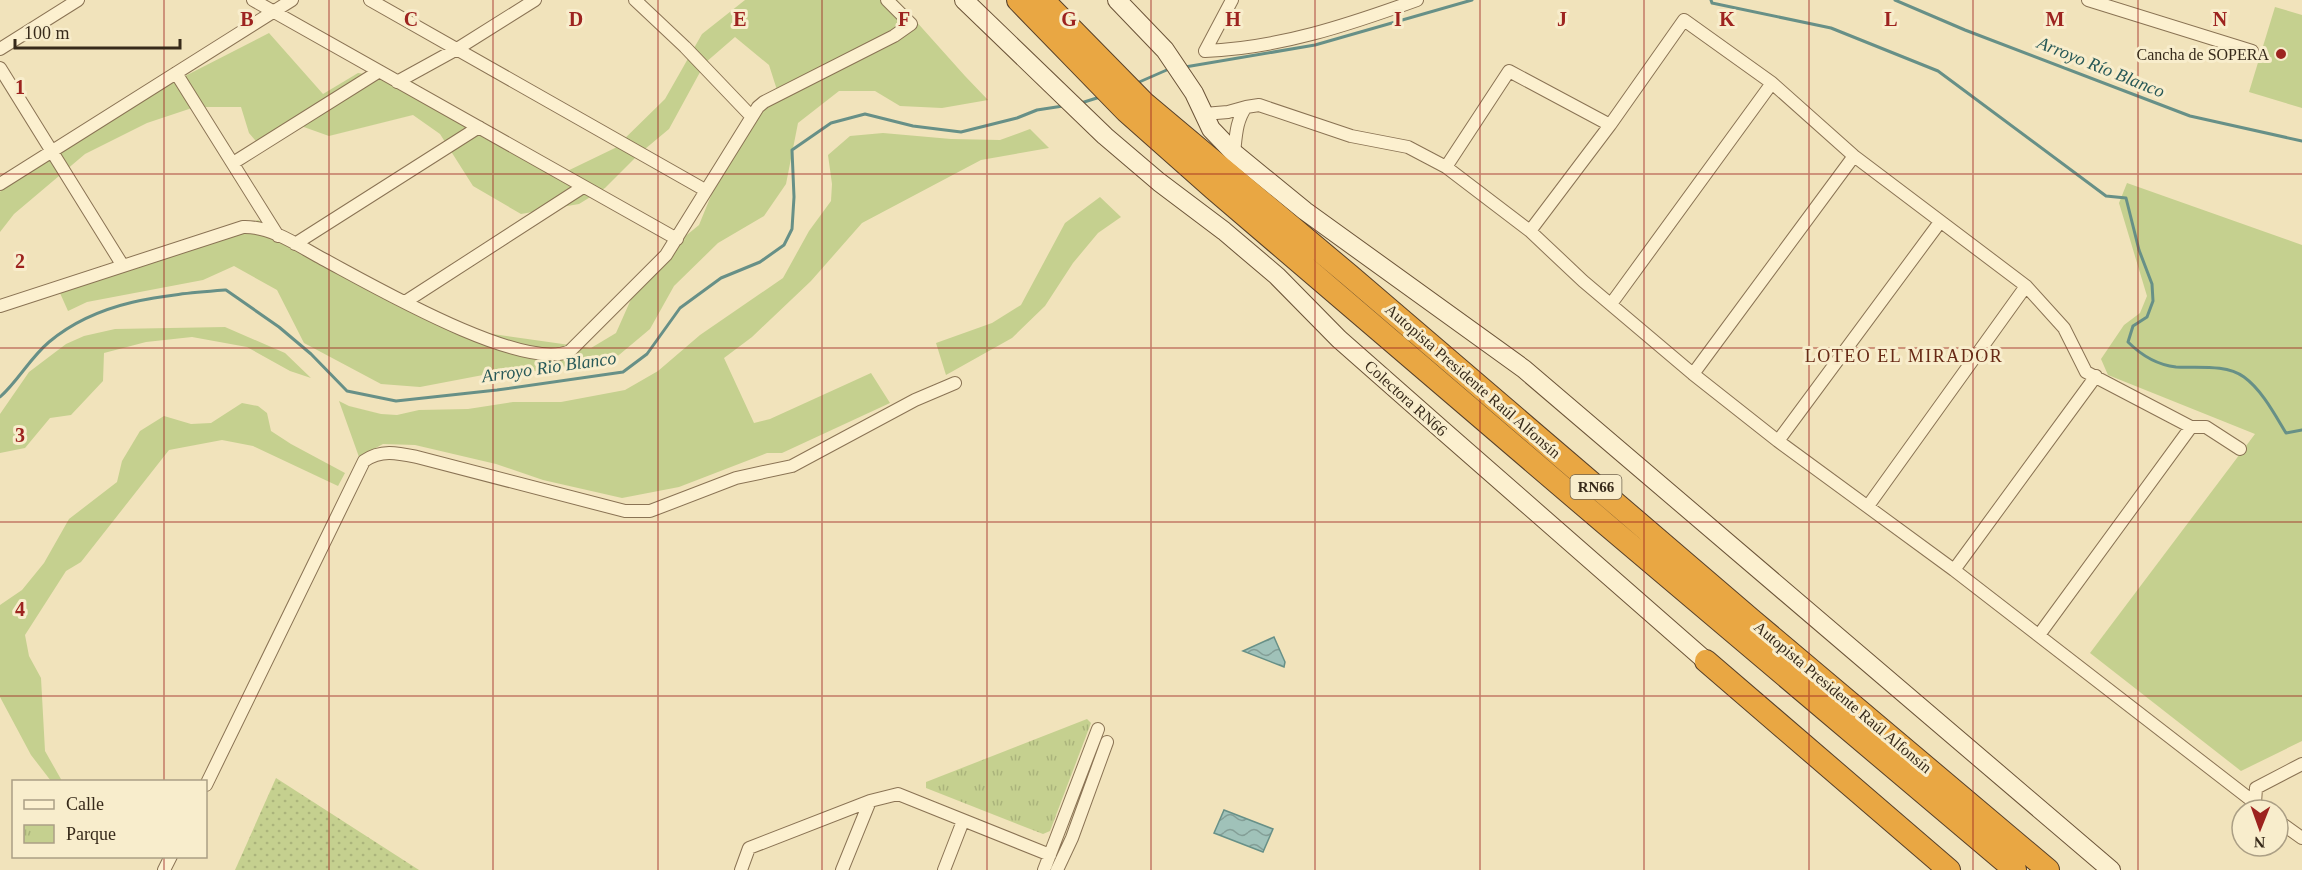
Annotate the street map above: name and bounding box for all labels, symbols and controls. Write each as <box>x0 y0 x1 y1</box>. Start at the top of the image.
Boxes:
text: B <box>240 8 254 30</box>
text: C <box>404 8 418 30</box>
text: D <box>569 8 583 30</box>
text: E <box>733 8 747 30</box>
text: F <box>898 8 910 30</box>
text: G <box>1061 8 1077 30</box>
text: H <box>1225 8 1241 30</box>
text: I <box>1394 8 1402 30</box>
text: J <box>1557 8 1567 30</box>
text: K <box>1719 8 1735 30</box>
text: L <box>1884 8 1898 30</box>
text: M <box>2046 8 2065 30</box>
text: N <box>2213 8 2228 30</box>
scale bar <box>15 12 180 50</box>
text: 100 m <box>24 23 70 43</box>
water label: Arroyo Río Blanco <box>2034 32 2167 102</box>
place label: Cancha de SOPERA <box>2137 46 2269 63</box>
marker: Cancha de SOPERA <box>2274 47 2288 61</box>
text: 1 <box>15 76 25 98</box>
text: 2 <box>15 250 25 272</box>
street label: Autopista Presidente Raúl Alfonsín <box>1381 300 1564 462</box>
district label: LOTEO EL MIRADOR <box>1805 346 2003 366</box>
water label: Arroyo Rio Blanco <box>480 348 617 386</box>
street label: Colectora RN66 <box>1362 357 1450 439</box>
text: 3 <box>15 424 25 446</box>
road number: RN66 <box>1570 475 1622 499</box>
text: 4 <box>15 598 25 620</box>
street label: Autopista Presidente Raúl Alfonsín <box>1750 618 1935 777</box>
legend <box>12 780 207 858</box>
text: Calle <box>66 794 104 814</box>
north arrow <box>2230 798 2290 858</box>
text: Parque <box>66 824 116 844</box>
text: N <box>2253 834 2266 851</box>

